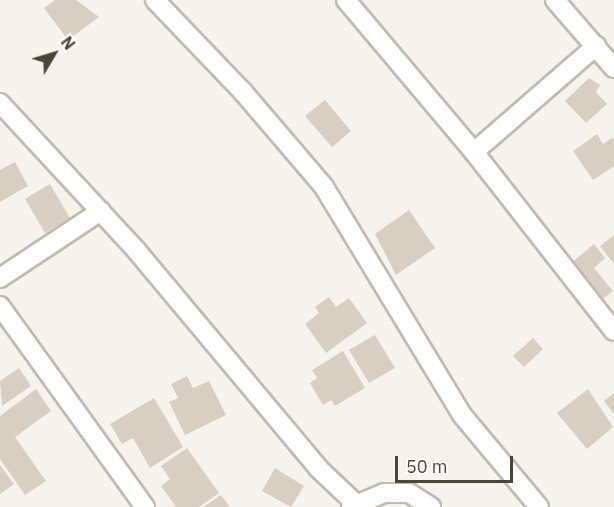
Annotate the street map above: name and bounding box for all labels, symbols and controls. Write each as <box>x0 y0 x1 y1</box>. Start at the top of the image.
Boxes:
north arrow <box>24 24 84 84</box>
text: N <box>57 32 80 54</box>
scale bar <box>398 444 516 482</box>
text: 50 m <box>406 455 448 478</box>

